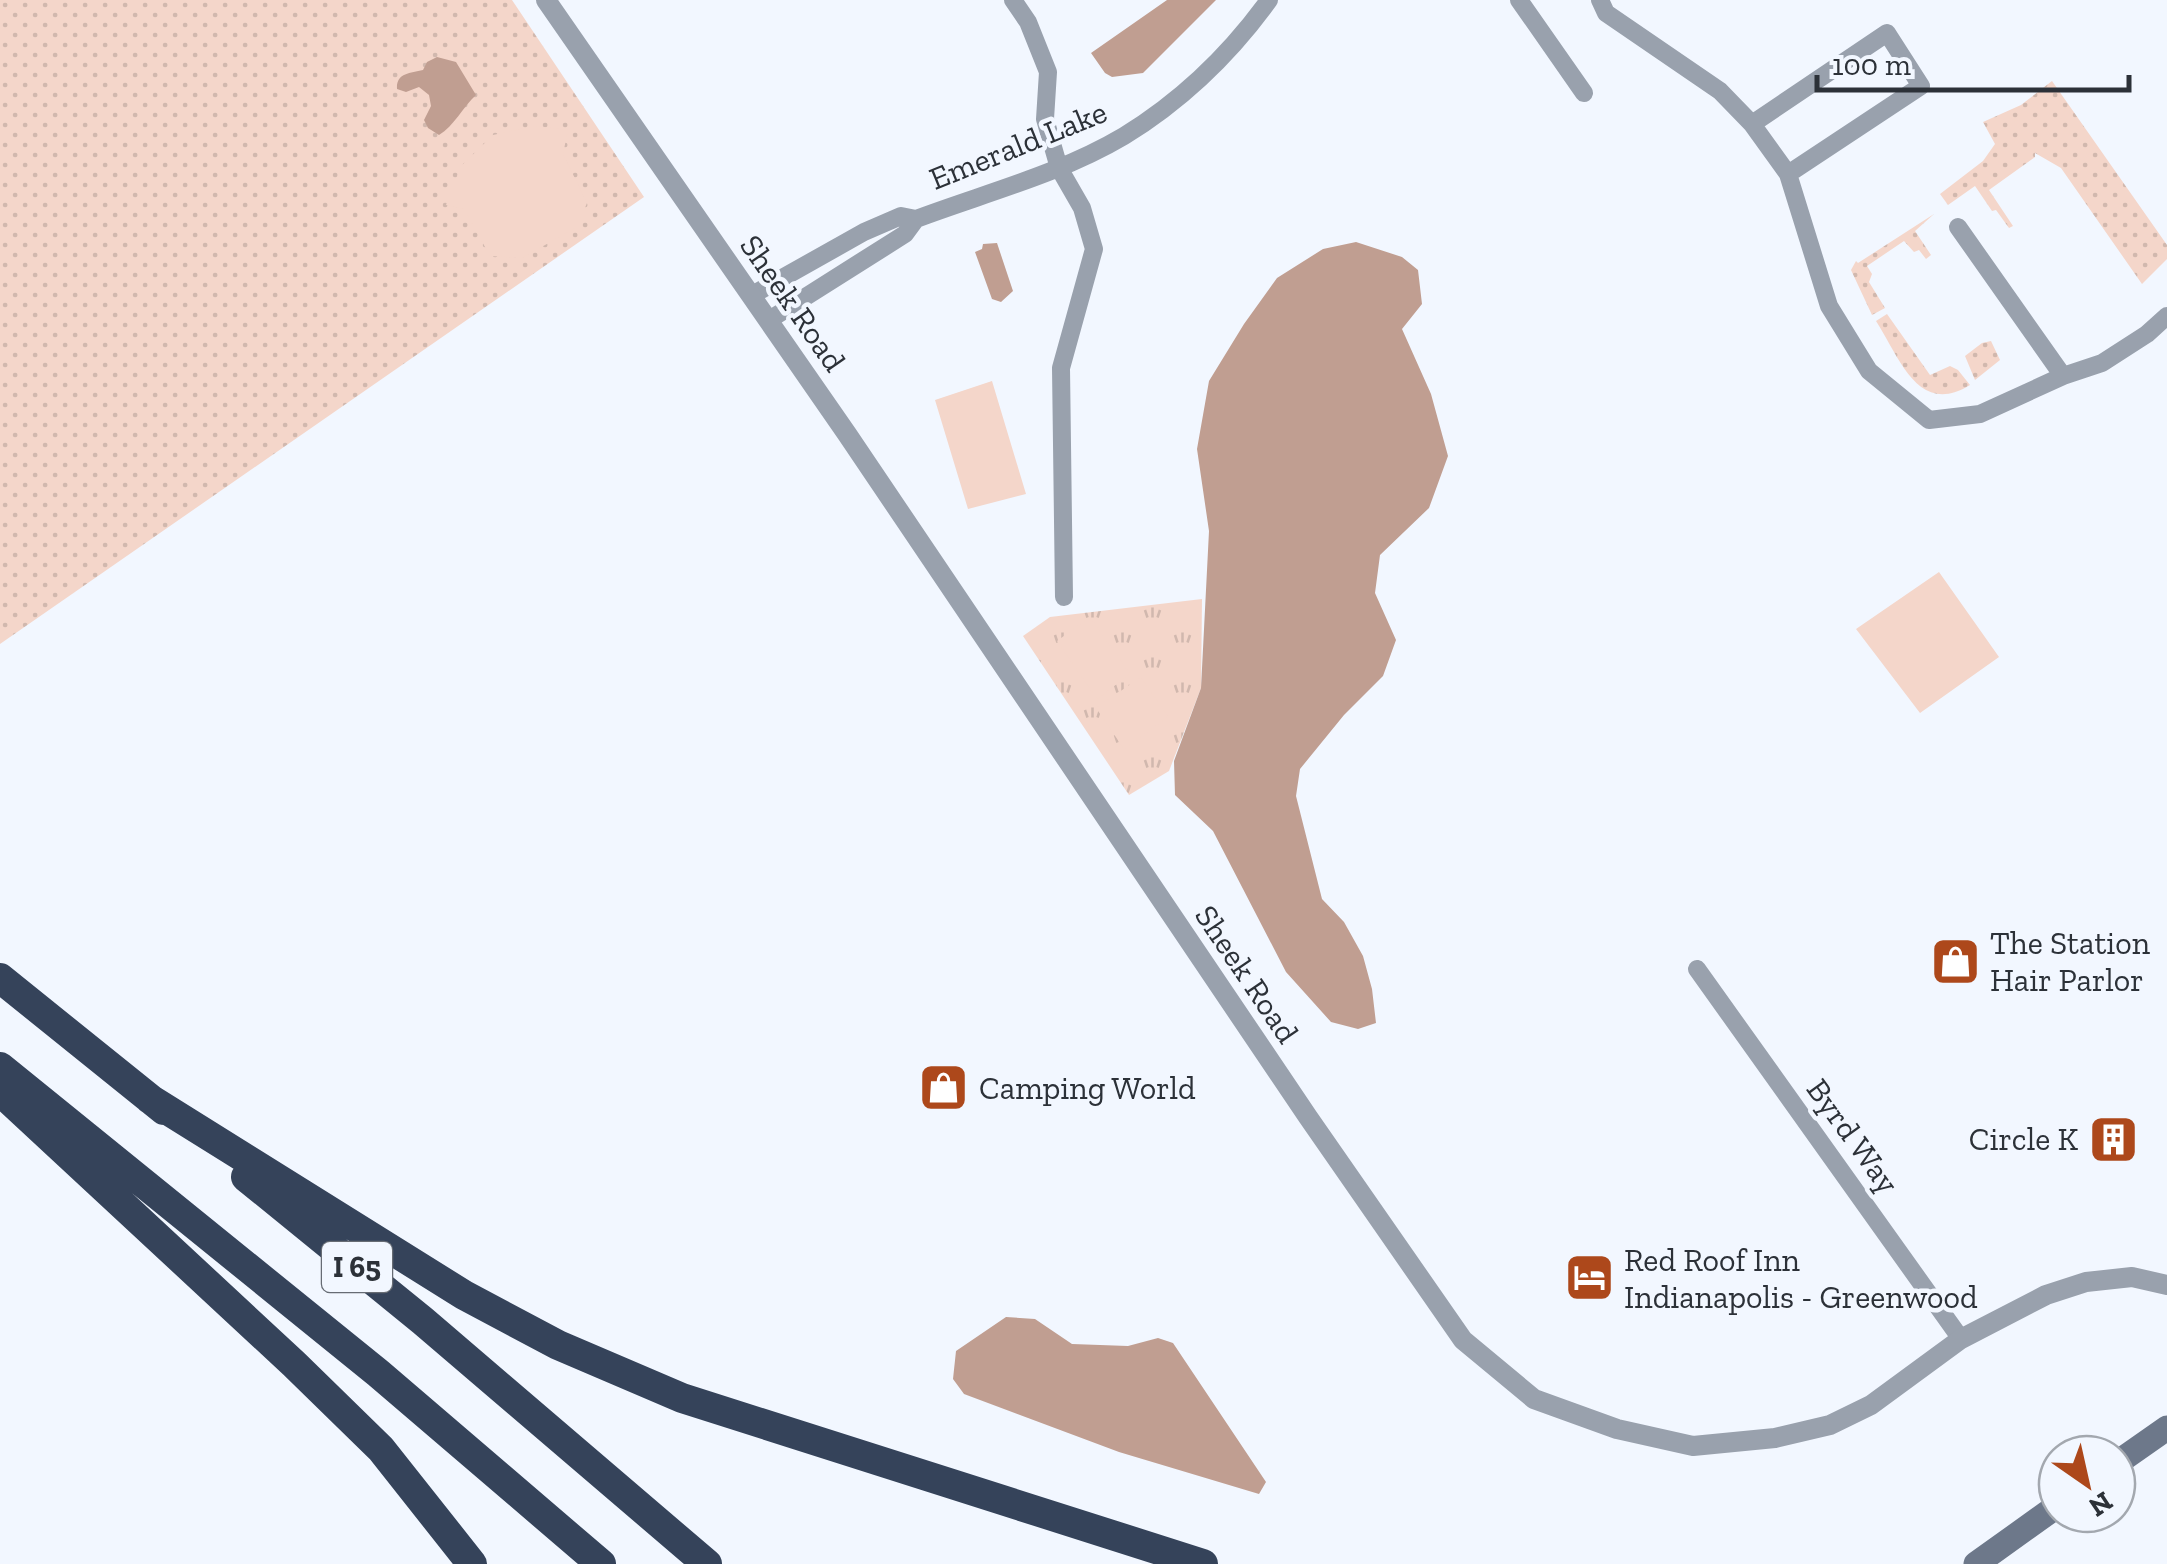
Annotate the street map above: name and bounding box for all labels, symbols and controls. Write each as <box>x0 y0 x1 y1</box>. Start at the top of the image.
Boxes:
scale bar <box>1817 30 2130 92</box>
text: 100 m <box>1832 47 1911 83</box>
street label: Emerald Lake <box>924 92 1112 198</box>
street label: Sheek Road <box>732 227 854 379</box>
street label: Sheek Road <box>1187 898 1307 1050</box>
place label: The Station Hair Parlor <box>1990 924 2151 999</box>
shop icon: The Station Hair Parlor <box>1929 935 1981 987</box>
shop icon: Camping World <box>918 1062 970 1114</box>
place label: Camping World <box>979 1069 1196 1107</box>
street label: Byrd Way <box>1799 1071 1908 1201</box>
building icon: Circle K <box>2087 1113 2139 1165</box>
place label: Circle K <box>1969 1120 2078 1158</box>
place label: Red Roof Inn Indianapolis - Greenwood <box>1624 1241 1978 1316</box>
road number: I 65 <box>322 1242 392 1292</box>
hotel icon: Red Roof Inn Indianapolis - Greenwood <box>1563 1252 1615 1304</box>
north arrow <box>2037 1434 2137 1534</box>
text: N <box>2083 1485 2119 1524</box>

